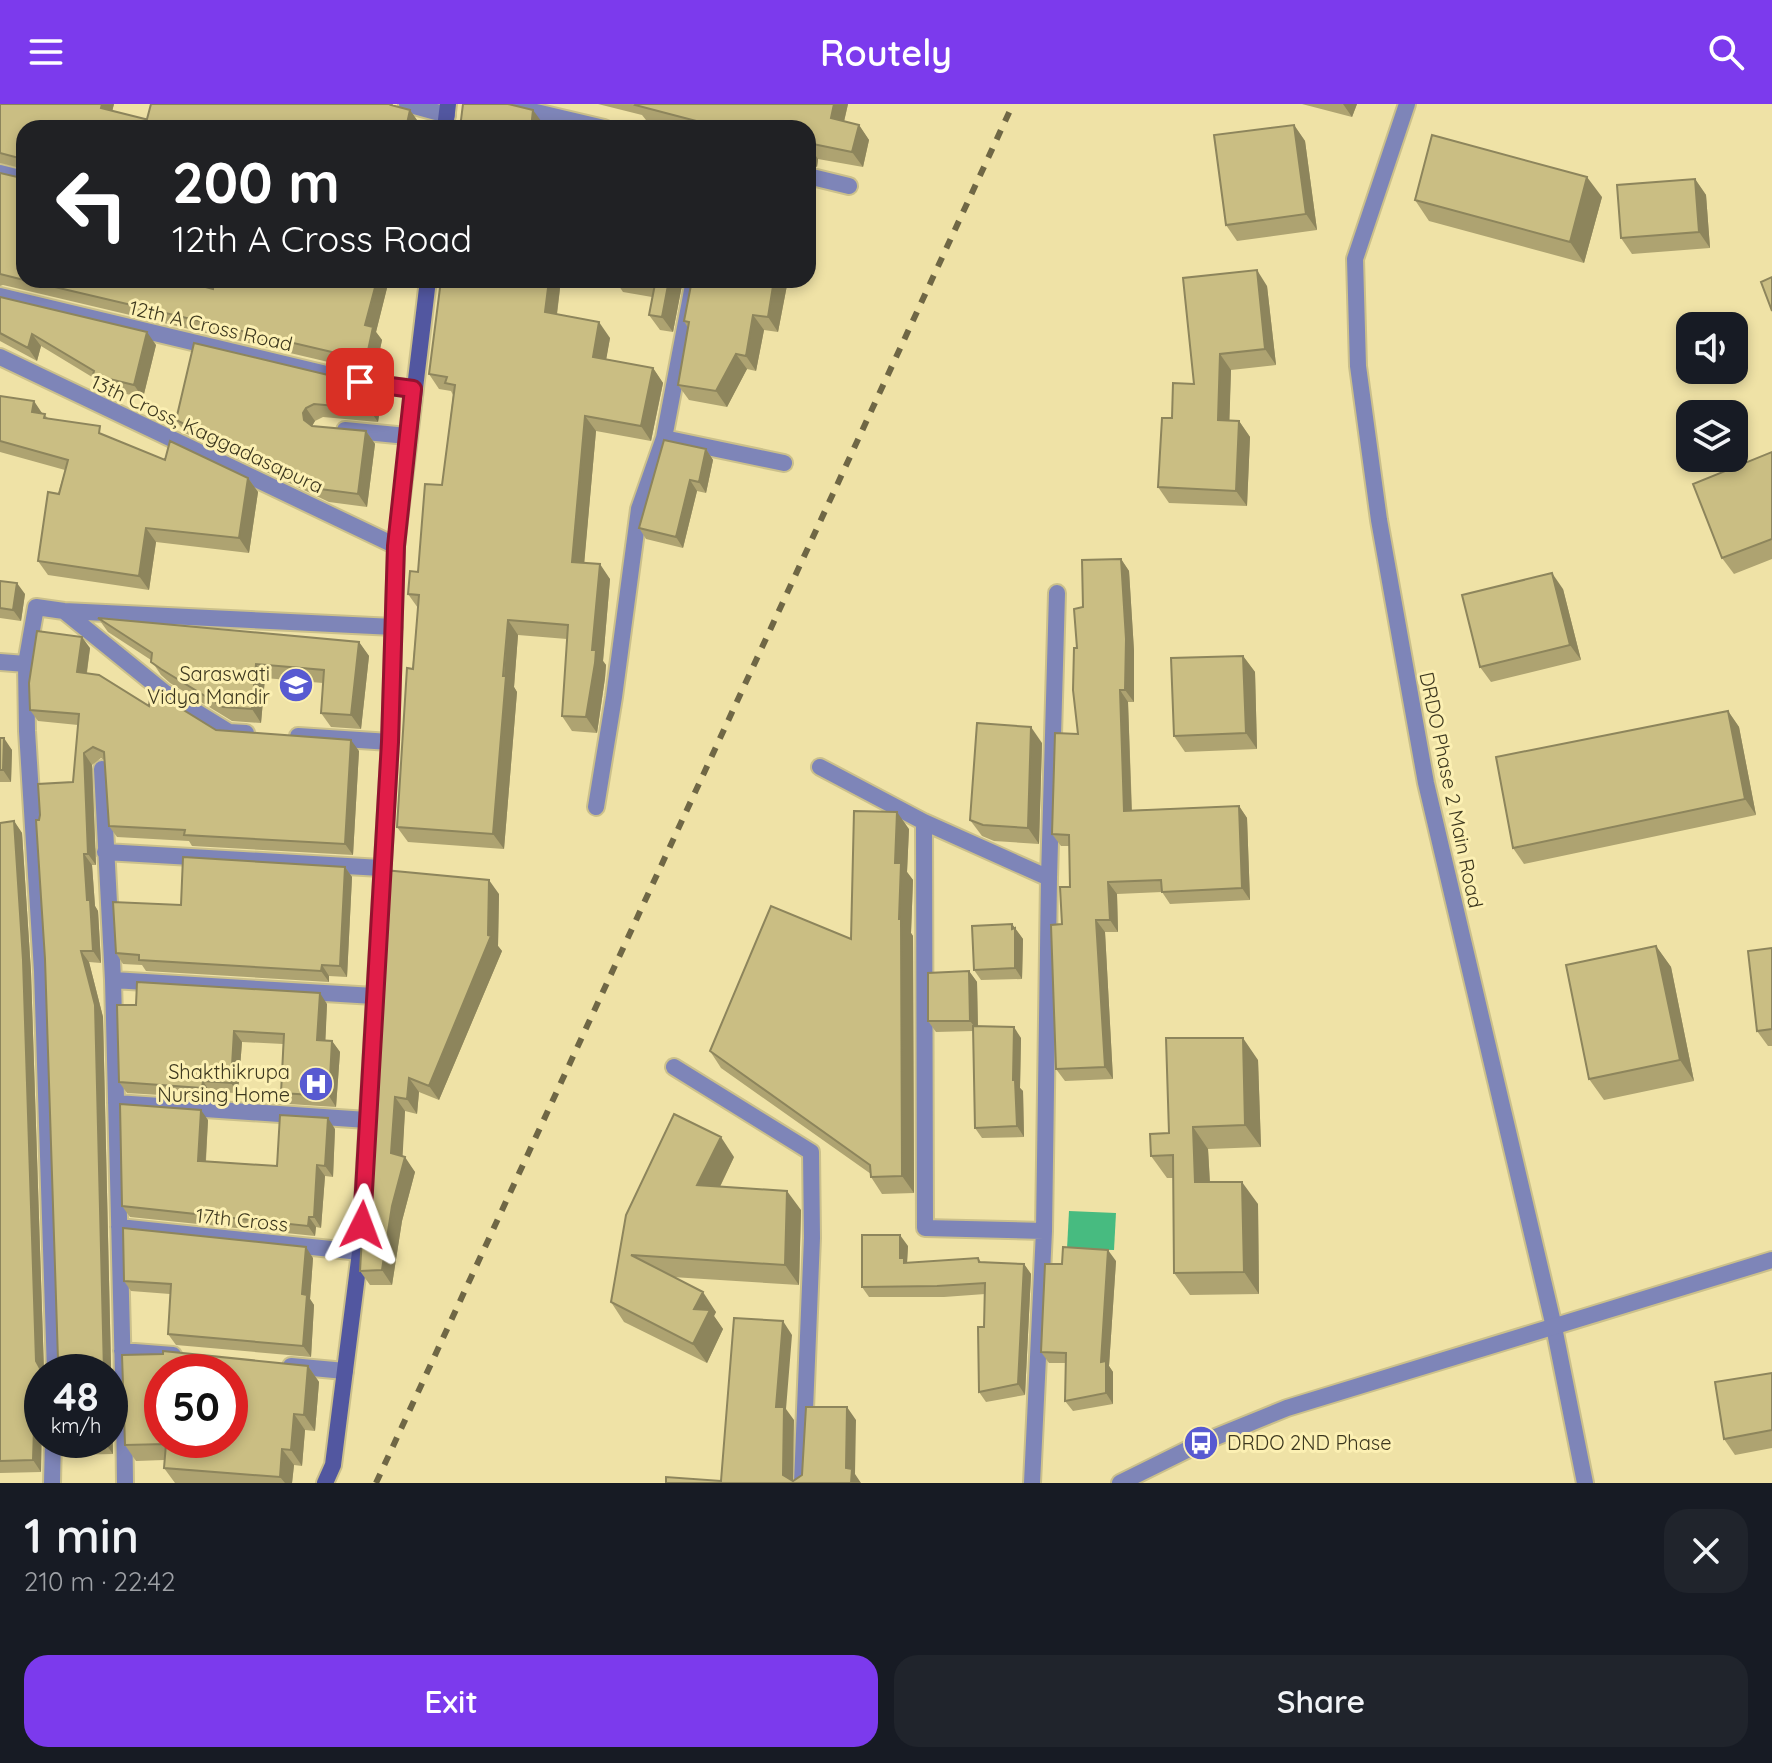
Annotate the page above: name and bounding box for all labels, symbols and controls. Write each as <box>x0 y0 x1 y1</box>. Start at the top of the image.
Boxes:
icon: menu <box>24 30 68 74</box>
text: Routely <box>820 30 952 75</box>
icon: search <box>1704 30 1748 74</box>
text: 200 m <box>172 147 340 217</box>
icon: left <box>40 152 144 256</box>
text: 12th A Cross Road <box>172 216 472 261</box>
street label: 12th A Cross Road <box>127 295 295 356</box>
map controls <box>1676 312 1748 472</box>
button: sound <box>1676 312 1748 384</box>
pin <box>326 348 394 416</box>
icon: arrive <box>338 360 382 404</box>
street label: 13th Cross, Kaggadasapura <box>87 369 327 498</box>
button: layers <box>1676 400 1748 472</box>
place label: Saraswati Vidya Mandir <box>147 661 270 709</box>
school or university icon: Saraswati Vidya Mandir <box>277 666 315 704</box>
street label: DRDO Phase 2 Main Road <box>1414 670 1489 910</box>
place label: Shakthikrupa Nursing Home <box>157 1059 290 1107</box>
hospital icon: Shakthikrupa Nursing Home <box>297 1065 335 1103</box>
position arrow <box>320 1183 404 1267</box>
street label: 17th Cross <box>195 1202 289 1237</box>
speed limit sign: 50 <box>144 1354 248 1458</box>
text: 48 <box>53 1371 99 1421</box>
text: km/h <box>51 1413 101 1438</box>
bus stop icon: DRDO 2ND Phase <box>1182 1424 1220 1462</box>
place label: DRDO 2ND Phase <box>1227 1430 1392 1455</box>
text: 1 min <box>24 1505 139 1565</box>
button: close <box>1664 1509 1748 1593</box>
text: 210 m · 22:42 <box>24 1565 175 1598</box>
button: Exit <box>24 1655 878 1747</box>
button: Share <box>894 1655 1748 1747</box>

